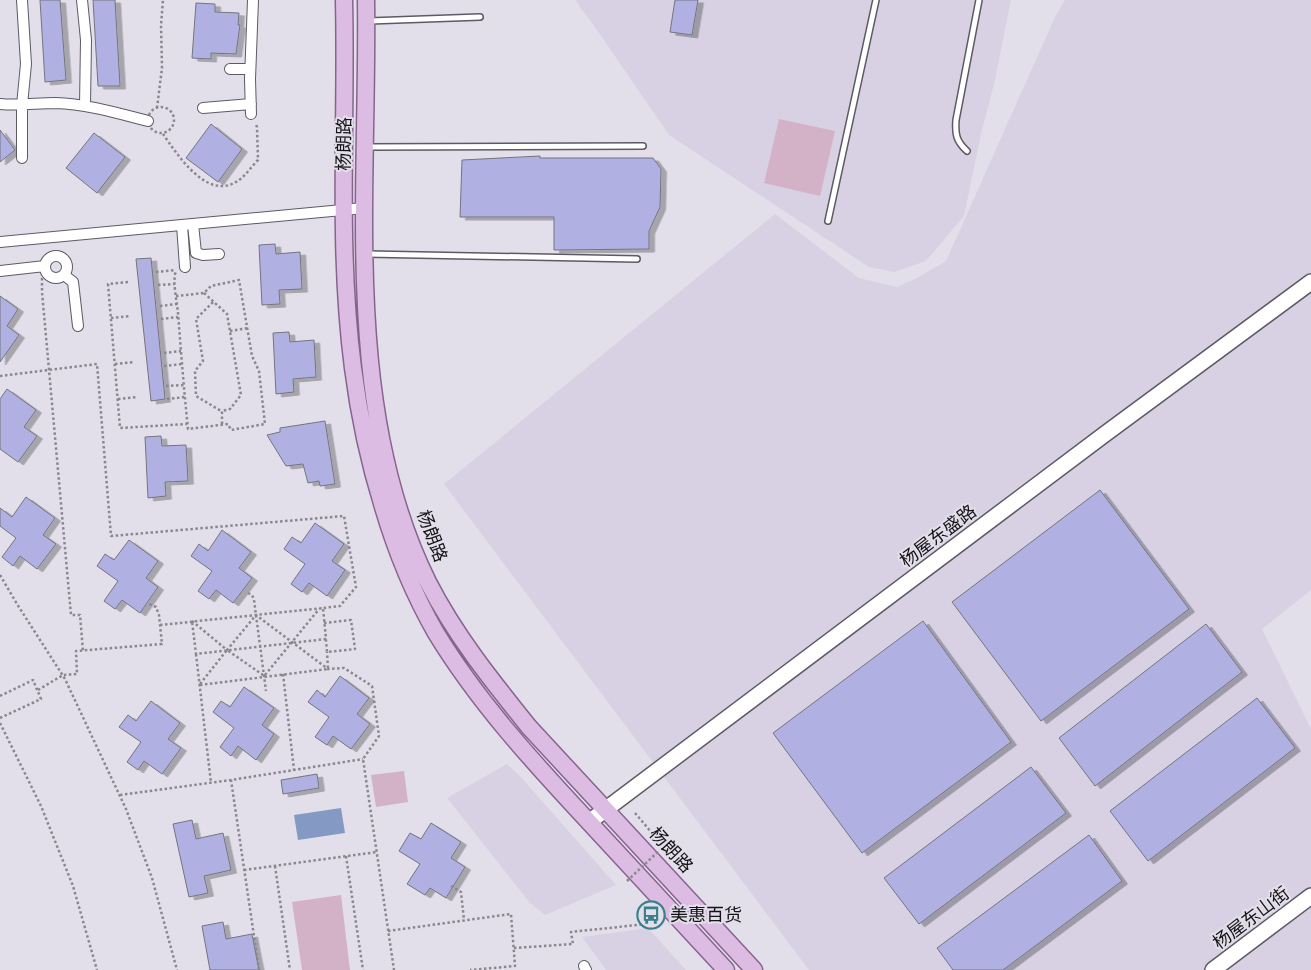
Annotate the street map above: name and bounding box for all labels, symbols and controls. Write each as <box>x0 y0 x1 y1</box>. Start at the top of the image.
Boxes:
street label: 杨朗路 <box>333 117 355 171</box>
street label: 杨屋东盛路 <box>895 500 981 572</box>
street label: 杨朗路 <box>412 507 452 565</box>
street label: 杨朗路 <box>645 823 697 877</box>
street label: 杨屋东山街 <box>1208 882 1294 954</box>
bus stop icon: 美惠百货 <box>636 900 666 930</box>
place label: 美惠百货 <box>670 904 742 926</box>

